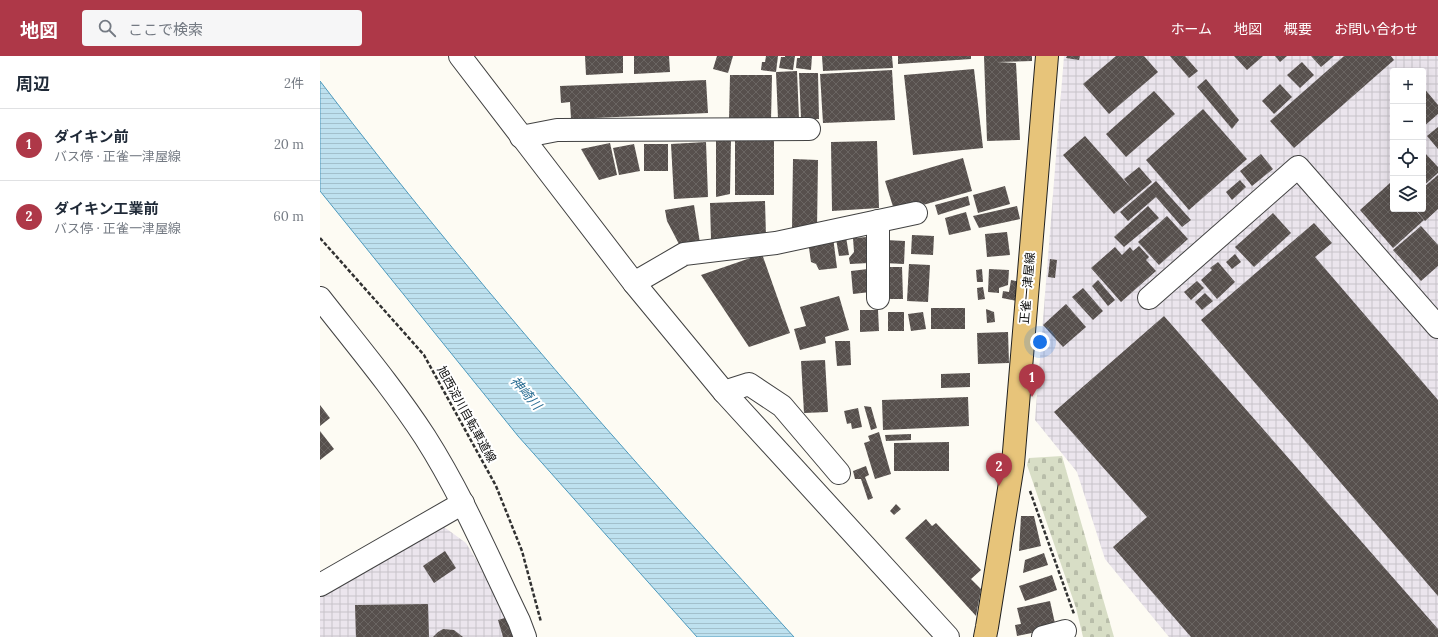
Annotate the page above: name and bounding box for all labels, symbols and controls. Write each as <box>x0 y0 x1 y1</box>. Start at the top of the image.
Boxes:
search box <box>82 10 362 46</box>
icon: search <box>96 17 118 39</box>
text: 地図 <box>20 18 58 42</box>
text: ここで検索 <box>128 20 203 39</box>
text: ホーム <box>1170 20 1212 38</box>
text: 地図 <box>1234 20 1262 38</box>
text: 概要 <box>1284 20 1312 38</box>
text: お問い合わせ <box>1334 20 1418 38</box>
map controls <box>1390 68 1426 212</box>
button: + <box>1390 68 1426 104</box>
text: 周辺 <box>16 73 50 95</box>
text: 2件 <box>284 75 304 92</box>
button: − <box>1390 104 1426 140</box>
text: ダイキン前 <box>54 127 129 146</box>
text: 1 <box>26 136 32 153</box>
text: 20 m <box>274 136 304 153</box>
button: locate <box>1390 140 1426 176</box>
text: バス停 · 正雀一津屋線 <box>54 148 181 165</box>
button: layers <box>1390 176 1426 212</box>
text: ダイキン工業前 <box>54 199 159 218</box>
text: 2 <box>26 208 32 225</box>
text: 60 m <box>273 208 304 225</box>
text: バス停 · 正雀一津屋線 <box>54 220 181 237</box>
street label: 正雀一津屋線 <box>1016 251 1038 325</box>
your location <box>1030 332 1050 352</box>
street label: 旭西淀川自転車道線 <box>434 363 500 465</box>
pin: 1 <box>1019 364 1045 397</box>
water label: 神崎川 <box>507 373 547 415</box>
pin: 2 <box>986 453 1012 486</box>

